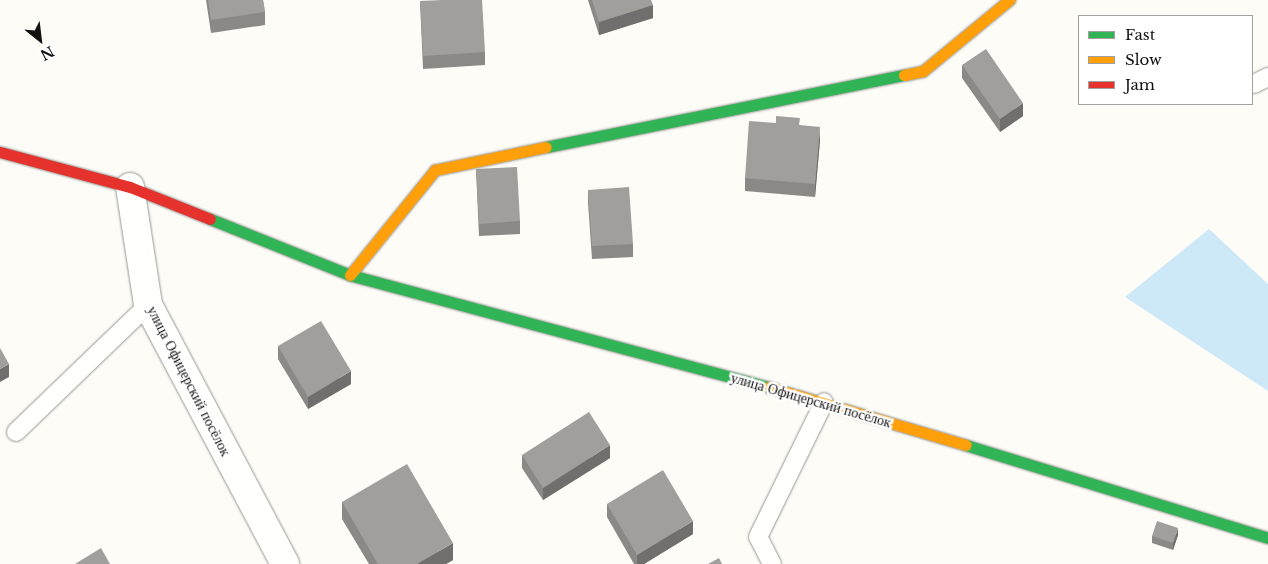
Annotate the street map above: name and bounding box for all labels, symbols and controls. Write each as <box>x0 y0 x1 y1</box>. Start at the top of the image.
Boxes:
north arrow <box>15 15 65 65</box>
legend <box>1078 15 1253 105</box>
text: Fast <box>1125 25 1155 44</box>
text: N <box>37 42 57 64</box>
text: Slow <box>1125 50 1162 69</box>
text: Jam <box>1125 75 1155 94</box>
street label: улица Офицерский посёлок <box>144 303 234 459</box>
street label: улица Офицерский посёлок <box>729 369 893 431</box>

